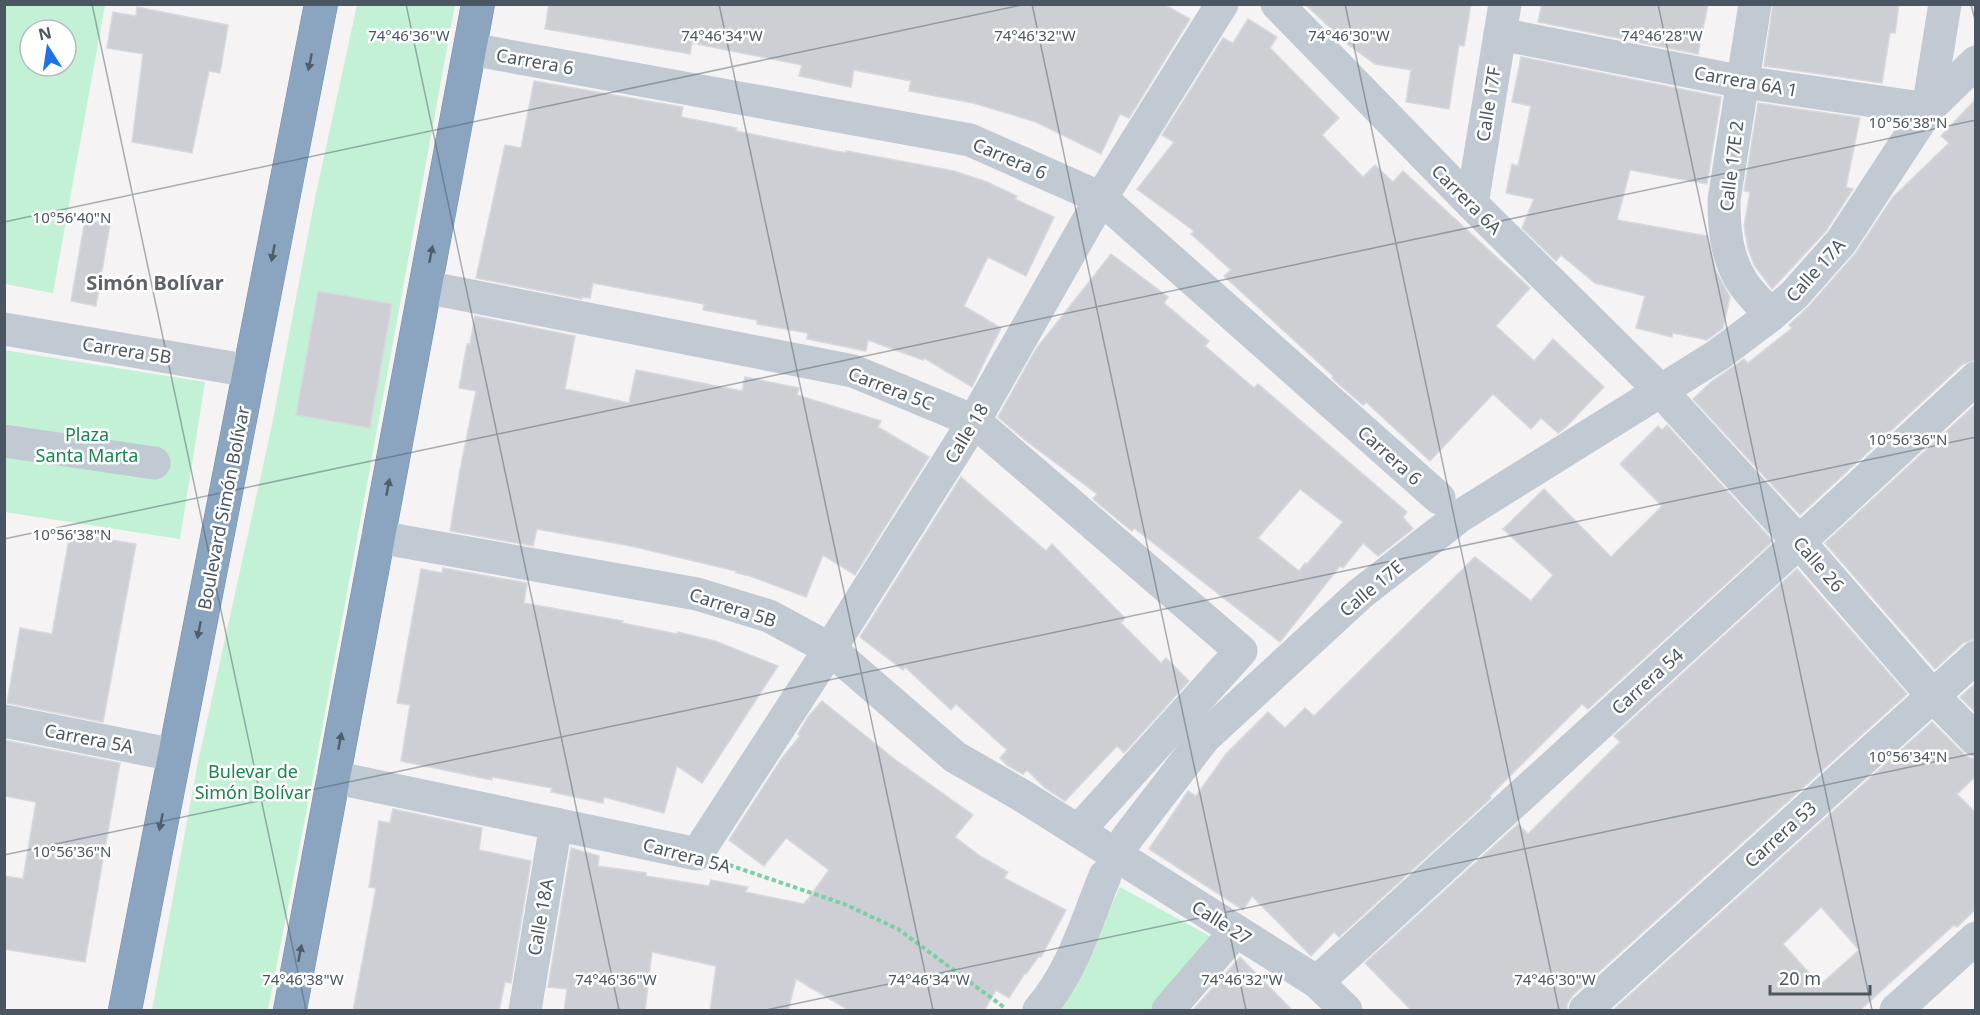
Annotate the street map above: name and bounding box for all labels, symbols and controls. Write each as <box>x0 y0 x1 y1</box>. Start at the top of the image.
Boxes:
north arrow <box>18 18 78 78</box>
text: N <box>36 21 54 45</box>
text: 74°46'36"W <box>368 25 450 45</box>
text: 74°46'34"W <box>681 25 763 45</box>
text: 74°46'32"W <box>994 25 1076 45</box>
text: 74°46'30"W <box>1308 25 1390 45</box>
text: 74°46'28"W <box>1621 25 1703 45</box>
street label: Carrera 6 <box>494 42 576 80</box>
one-way arrow <box>305 53 314 72</box>
street label: Carrera 6A 1 <box>1692 60 1800 102</box>
street label: Calle 17F <box>1470 65 1506 143</box>
text: 10°56'38"N <box>1869 112 1947 132</box>
street label: Calle 17E 2 <box>1714 119 1748 213</box>
street label: Carrera 6 <box>969 132 1051 184</box>
street label: Carrera 6A <box>1427 159 1508 240</box>
text: 10°56'40"N <box>33 207 111 227</box>
street label: Calle 17A <box>1780 233 1850 307</box>
one-way arrow <box>268 244 277 263</box>
one-way arrow <box>427 244 436 263</box>
district label: Simón Bolívar <box>86 269 224 296</box>
street label: Carrera 5B <box>81 331 173 369</box>
street label: Carrera 5C <box>845 361 937 415</box>
street label: Calle 18 <box>939 398 993 468</box>
street label: Boulevard Simón Bolívar <box>191 404 255 612</box>
street label: Carrera 6 <box>1353 420 1427 490</box>
park label: Plaza Santa Marta <box>36 422 138 467</box>
text: 10°56'36"N <box>1869 429 1947 449</box>
one-way arrow <box>384 477 393 496</box>
text: 10°56'38"N <box>33 524 111 544</box>
street label: Calle 26 <box>1788 531 1850 597</box>
street label: Calle 17E <box>1334 554 1408 622</box>
street label: Carrera 5B <box>687 582 779 632</box>
one-way arrow <box>194 621 203 640</box>
street label: Carrera 54 <box>1606 642 1688 720</box>
street label: Carrera 5A <box>43 718 136 758</box>
one-way arrow <box>336 731 345 750</box>
text: 10°56'34"N <box>1869 746 1947 766</box>
park label: Bulevar de Simón Bolívar <box>195 759 312 804</box>
street label: Carrera 53 <box>1739 795 1821 873</box>
one-way arrow <box>156 812 165 831</box>
street label: Carrera 5A <box>641 832 734 878</box>
text: 10°56'36"N <box>33 841 111 861</box>
street label: Calle 18A <box>521 876 559 957</box>
street label: Calle 27 <box>1188 894 1256 950</box>
one-way arrow <box>296 943 305 962</box>
scale bar <box>1770 958 1870 996</box>
text: 20 m <box>1779 966 1821 990</box>
text: 74°46'38"W <box>262 969 344 989</box>
text: 74°46'36"W <box>575 969 657 989</box>
text: 74°46'34"W <box>888 969 970 989</box>
text: 74°46'32"W <box>1201 969 1283 989</box>
text: 74°46'30"W <box>1514 969 1596 989</box>

